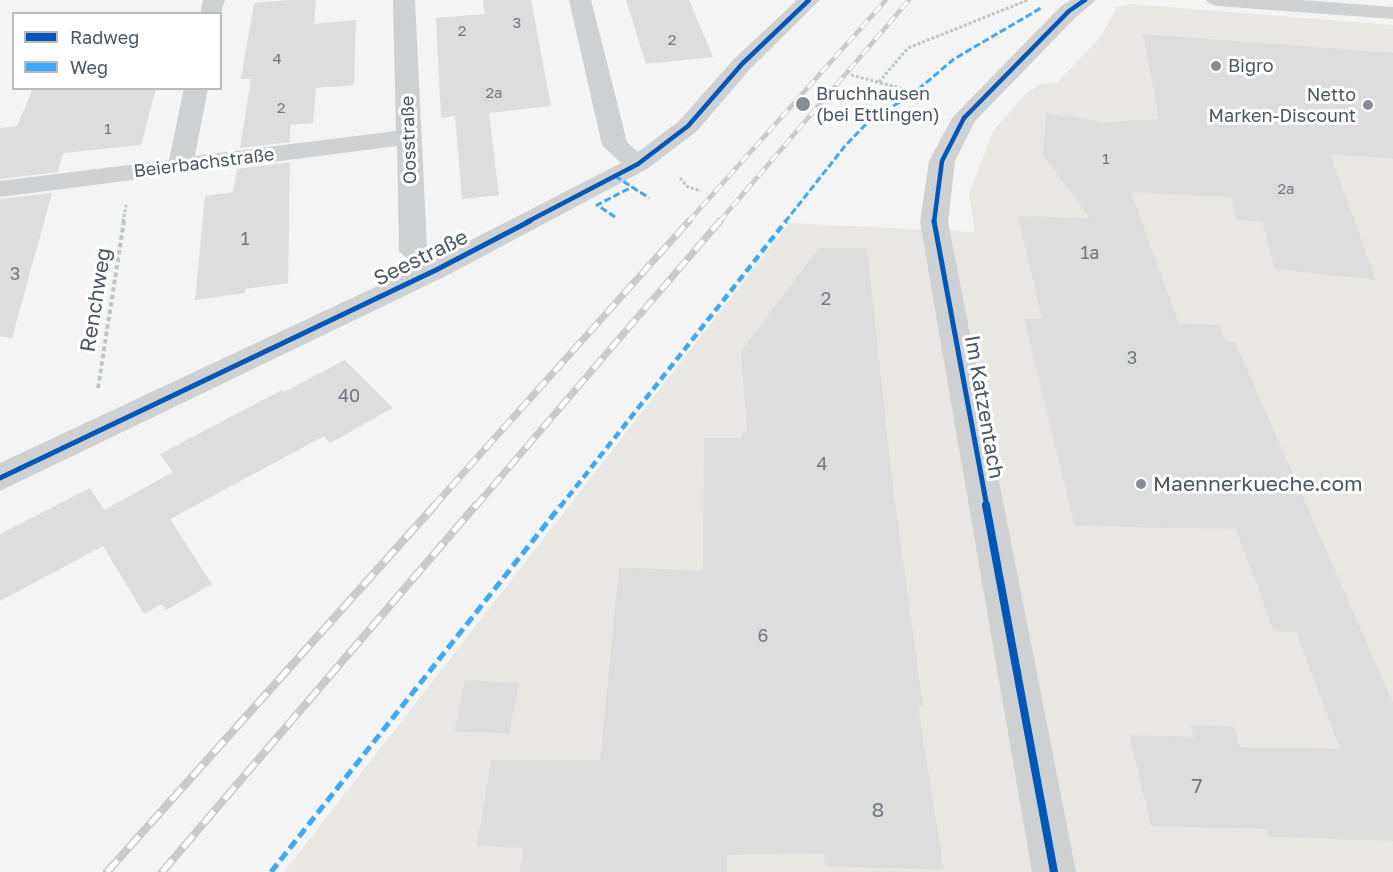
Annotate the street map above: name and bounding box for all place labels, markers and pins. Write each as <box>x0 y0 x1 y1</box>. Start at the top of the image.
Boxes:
place label: Bigro <box>1228 55 1274 77</box>
marker: Bigro <box>1209 59 1223 73</box>
place label: Bruchhausen (bei Ettlingen) <box>816 83 940 125</box>
place label: Netto Marken-Discount <box>1209 84 1356 127</box>
marker: Bruchhausen (bei Ettlingen) <box>794 95 812 113</box>
marker: Netto Marken-Discount <box>1361 98 1375 112</box>
place label: Maennerkueche.com <box>1153 471 1363 497</box>
marker: Maennerkueche.com <box>1134 477 1148 491</box>

